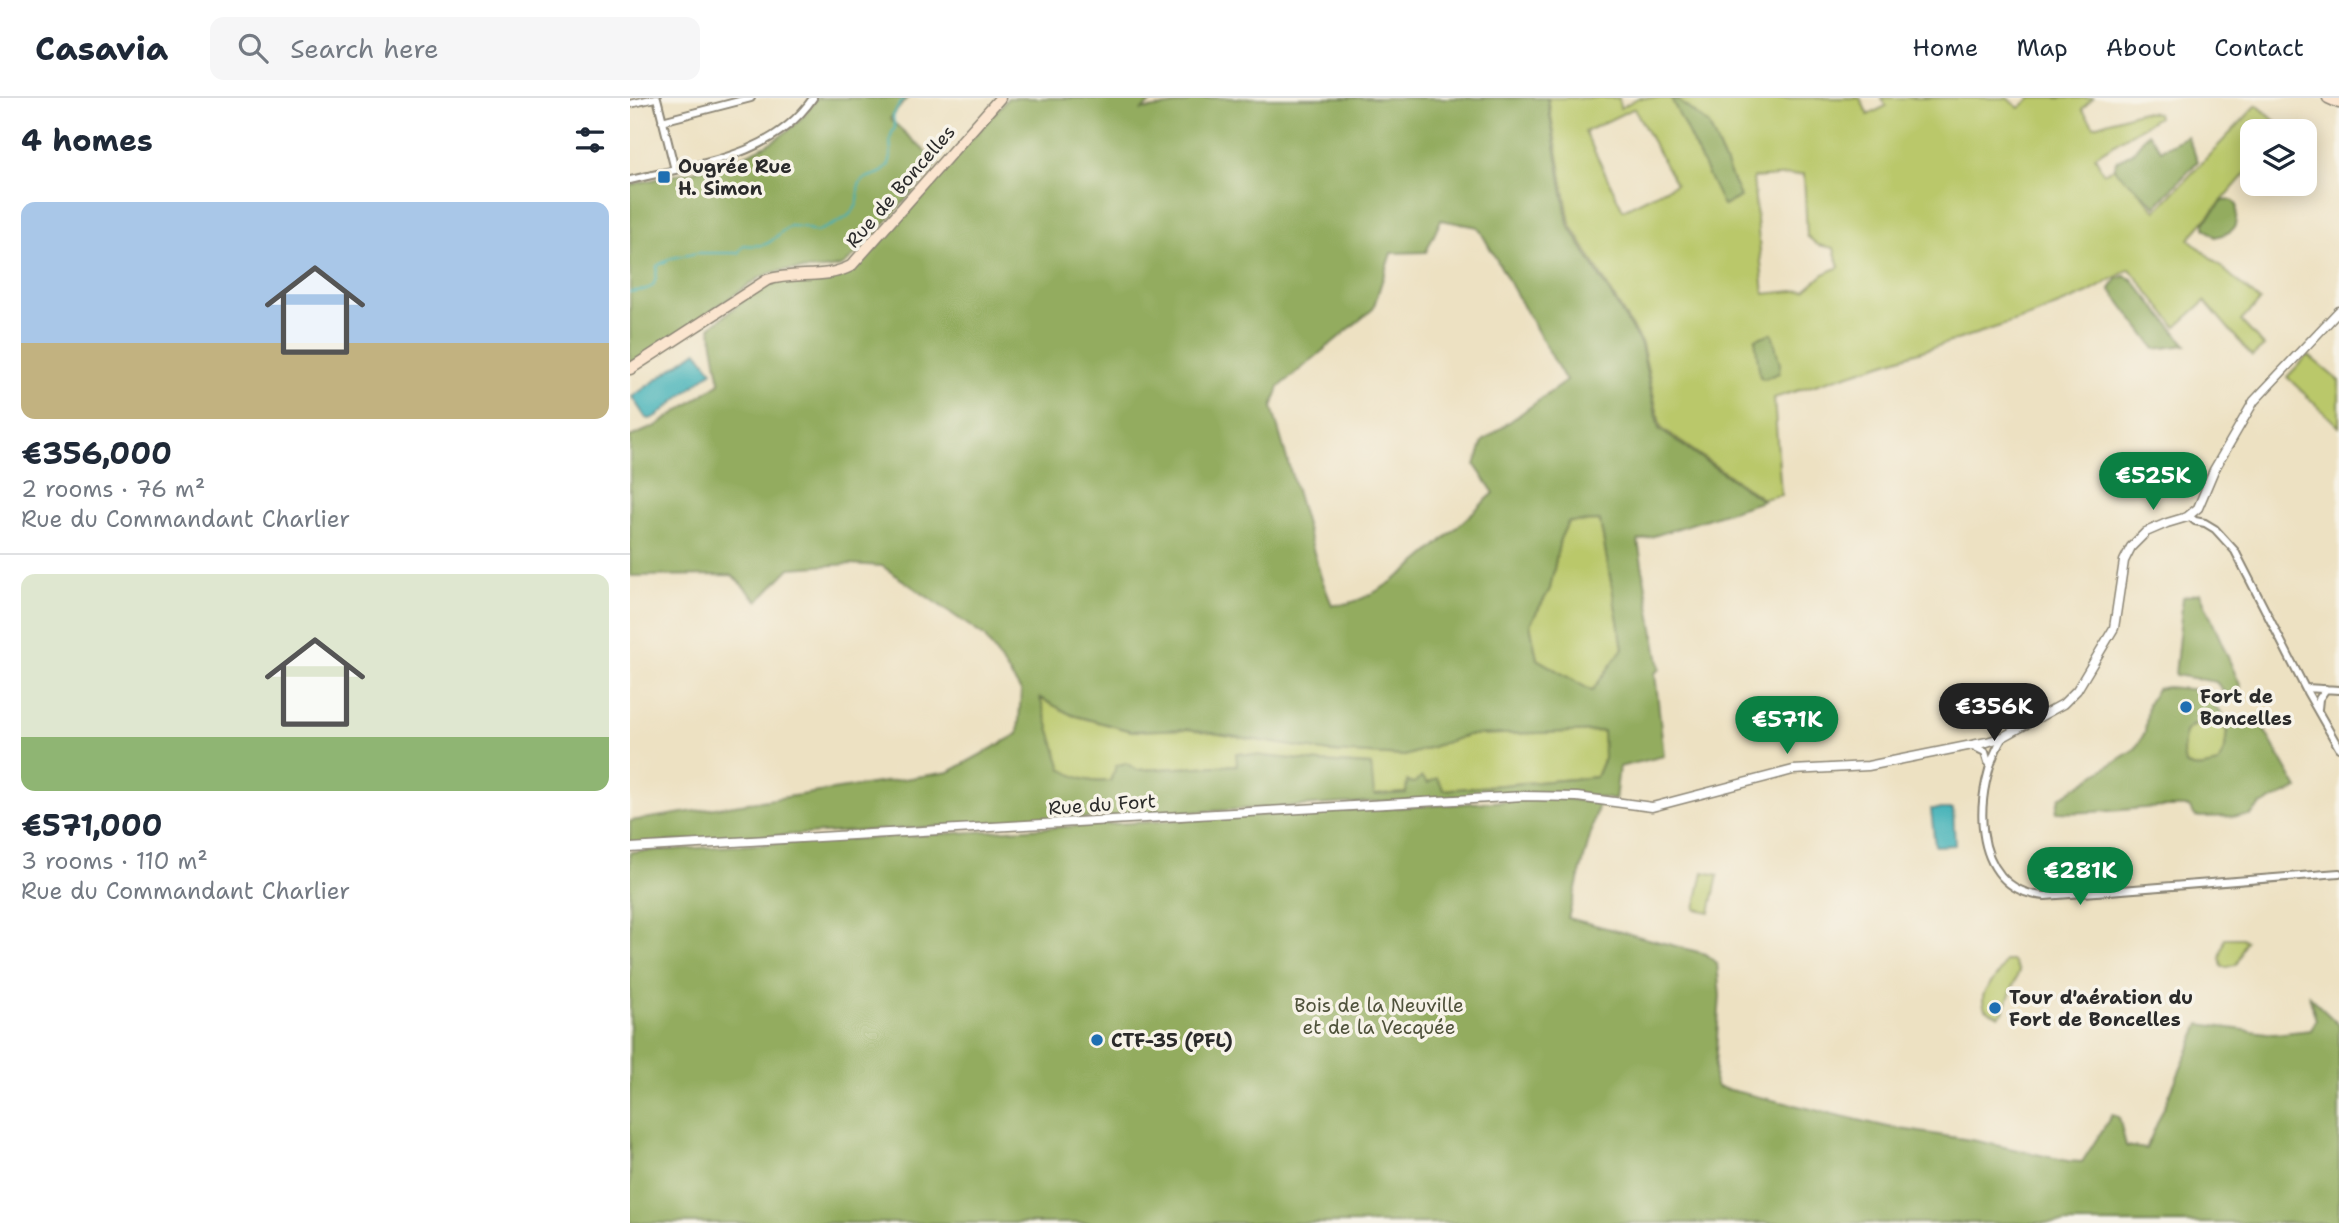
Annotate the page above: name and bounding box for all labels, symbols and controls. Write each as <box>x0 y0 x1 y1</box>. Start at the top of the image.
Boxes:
search box <box>210 17 700 80</box>
text: Casavia <box>35 26 168 71</box>
icon: search <box>234 29 272 67</box>
text: Search here <box>290 31 439 66</box>
text: Home <box>1912 32 1978 64</box>
text: Map <box>2016 32 2068 64</box>
text: About <box>2106 32 2176 64</box>
text: Contact <box>2214 32 2304 64</box>
map controls <box>2240 119 2317 196</box>
button: layers <box>2240 119 2317 196</box>
text: 4 homes <box>21 120 153 161</box>
street label: Rue de Boncelles <box>840 120 961 253</box>
icon: filters <box>571 121 609 159</box>
place label: Ougrée Rue H. Simon <box>678 154 792 201</box>
marker: Ougrée Rue H. Simon <box>656 169 672 185</box>
icon: home <box>252 247 378 373</box>
text: €356,000 <box>21 433 172 474</box>
pin: €525K <box>2104 452 2202 512</box>
text: €525K <box>2115 460 2191 490</box>
text: 2 rooms · 76 m² <box>21 474 205 504</box>
text: Rue du Commandant Charlier <box>21 504 350 534</box>
icon: home <box>252 619 378 745</box>
pin: €356K <box>1945 684 2043 743</box>
place label: Fort de Boncelles <box>2200 684 2292 731</box>
text: €356K <box>1955 691 2033 721</box>
pin: €571K <box>1738 696 1836 756</box>
marker: Fort de Boncelles <box>2178 699 2194 715</box>
text: €571K <box>1751 704 1823 734</box>
street label: Rue du Fort <box>1047 788 1157 821</box>
text: €571,000 <box>21 805 163 846</box>
text: 3 rooms · 110 m² <box>21 846 208 876</box>
pin: €281K <box>2031 848 2129 907</box>
text: €281K <box>2043 855 2117 885</box>
text: Rue du Commandant Charlier <box>21 876 350 906</box>
place label: Tour d'aération du Fort de Boncelles <box>2009 985 2193 1032</box>
park label: Bois de la Neuville et de la Vecquée <box>1294 993 1464 1040</box>
marker: Tour d'aération du Fort de Boncelles <box>1987 1000 2003 1016</box>
place label: CTF-35 (PFL) <box>1111 1028 1233 1053</box>
marker: CTF-35 (PFL) <box>1089 1032 1105 1048</box>

